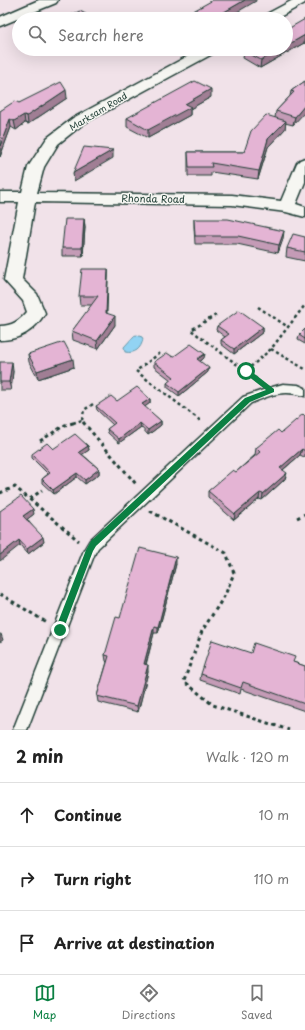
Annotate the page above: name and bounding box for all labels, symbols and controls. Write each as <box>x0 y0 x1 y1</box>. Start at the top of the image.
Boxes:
search box <box>12 12 293 56</box>
icon: search <box>26 23 48 45</box>
text: Search here <box>58 23 144 46</box>
street label: Marksam Road <box>66 88 130 134</box>
street label: Rhonda Road <box>121 190 185 206</box>
route start <box>237 362 255 380</box>
route end <box>51 621 69 639</box>
text: 2 min <box>16 743 63 769</box>
text: Walk · 120 m <box>206 747 289 766</box>
text: Continue <box>54 803 122 826</box>
icon: ahead <box>16 804 38 826</box>
text: 10 m <box>259 805 289 824</box>
text: Turn right <box>54 867 131 890</box>
icon: right <box>16 868 38 890</box>
text: 110 m <box>254 869 289 888</box>
text: Arrive at destination <box>54 931 215 954</box>
icon: arrive <box>16 932 38 954</box>
tab: Map <box>33 982 56 1023</box>
tab: Directions <box>122 982 175 1023</box>
tab: Saved <box>241 982 272 1023</box>

